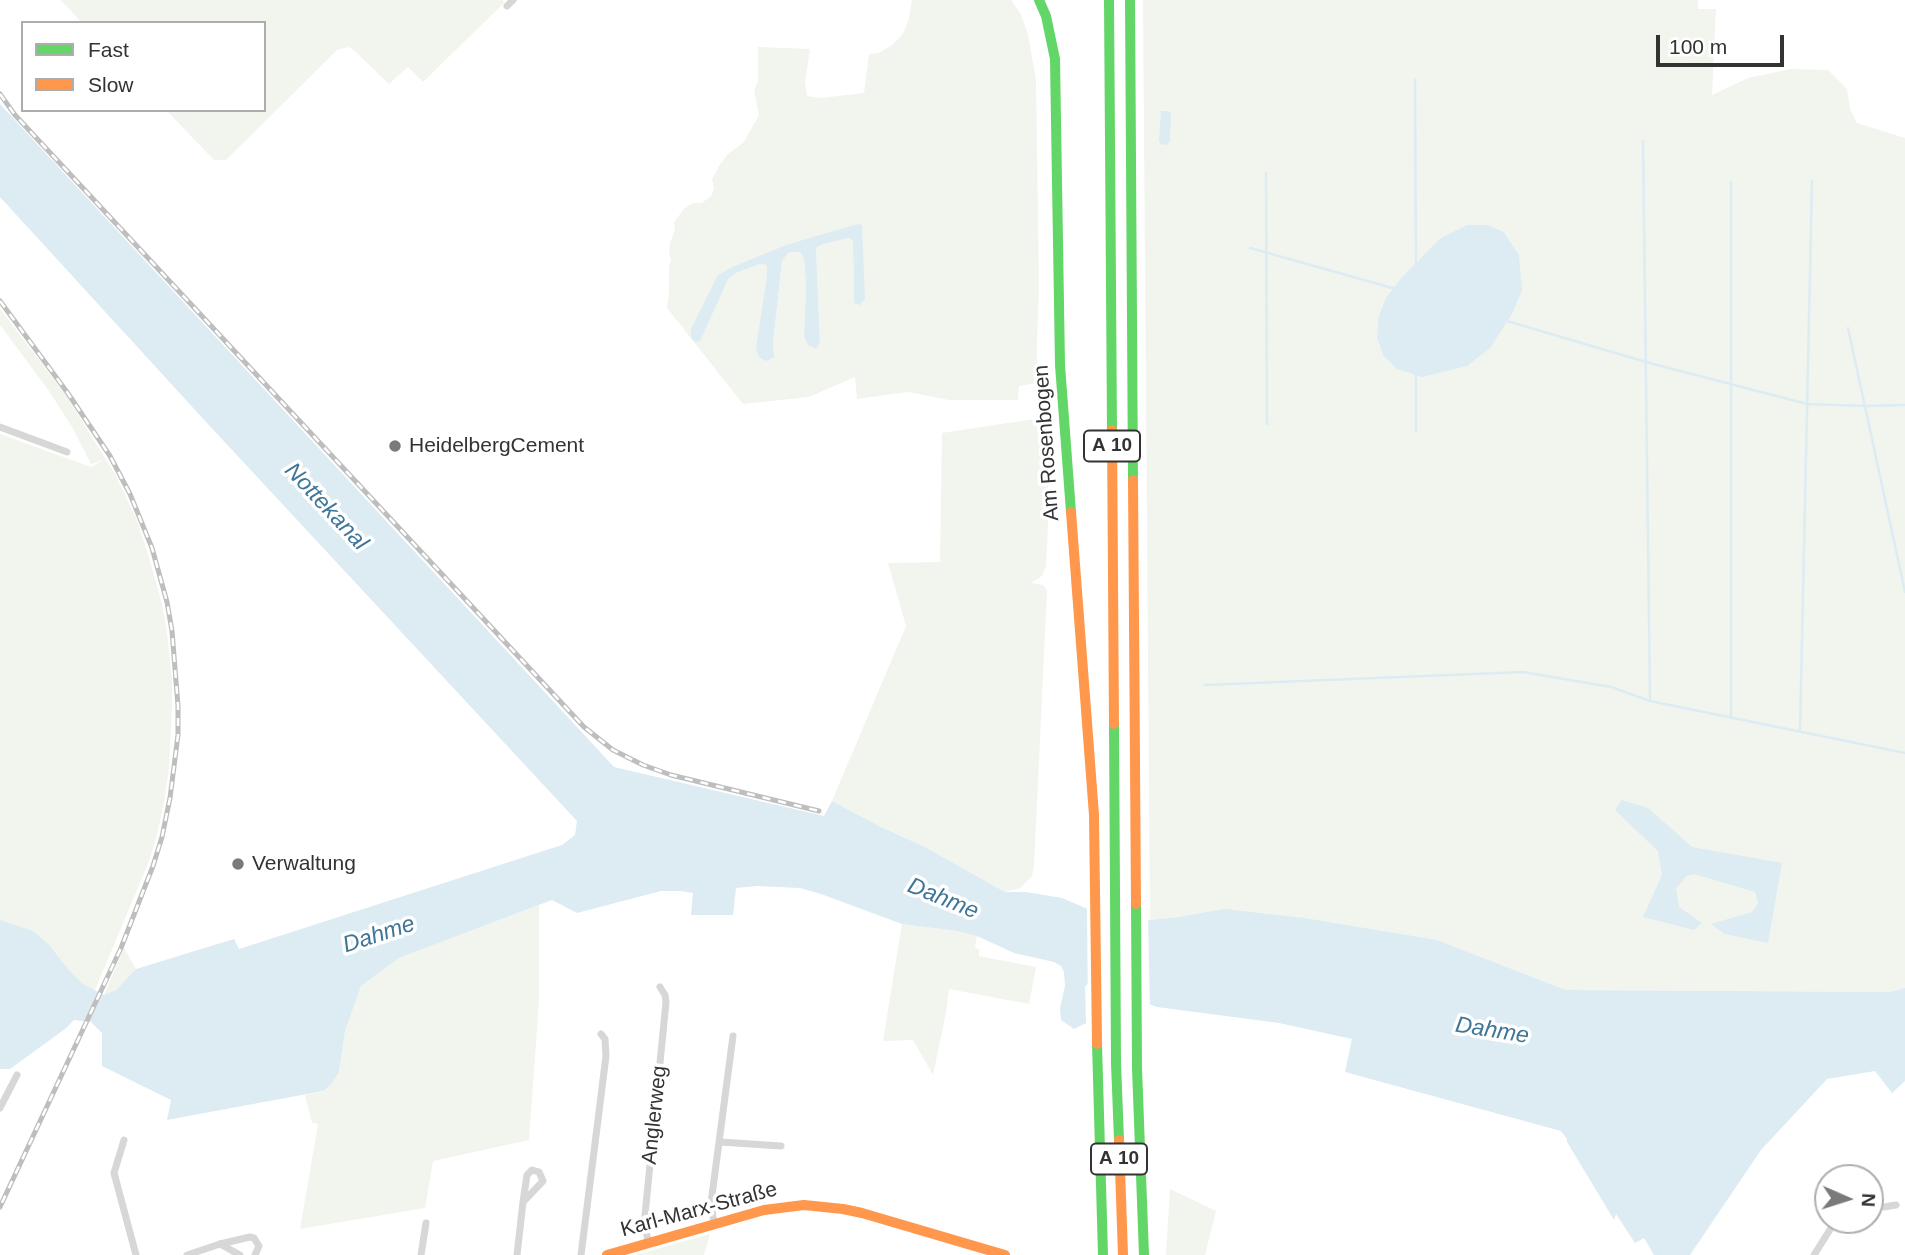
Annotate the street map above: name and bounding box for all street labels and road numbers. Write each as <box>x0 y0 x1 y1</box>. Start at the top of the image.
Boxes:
street label: Am Rosenbogen <box>1029 364 1065 522</box>
road number: A 10 <box>1084 430 1140 462</box>
street label: Anglerweg <box>637 1064 673 1166</box>
road number: A 10 <box>1091 1144 1147 1175</box>
street label: Karl-Marx-Straße <box>618 1177 780 1243</box>

